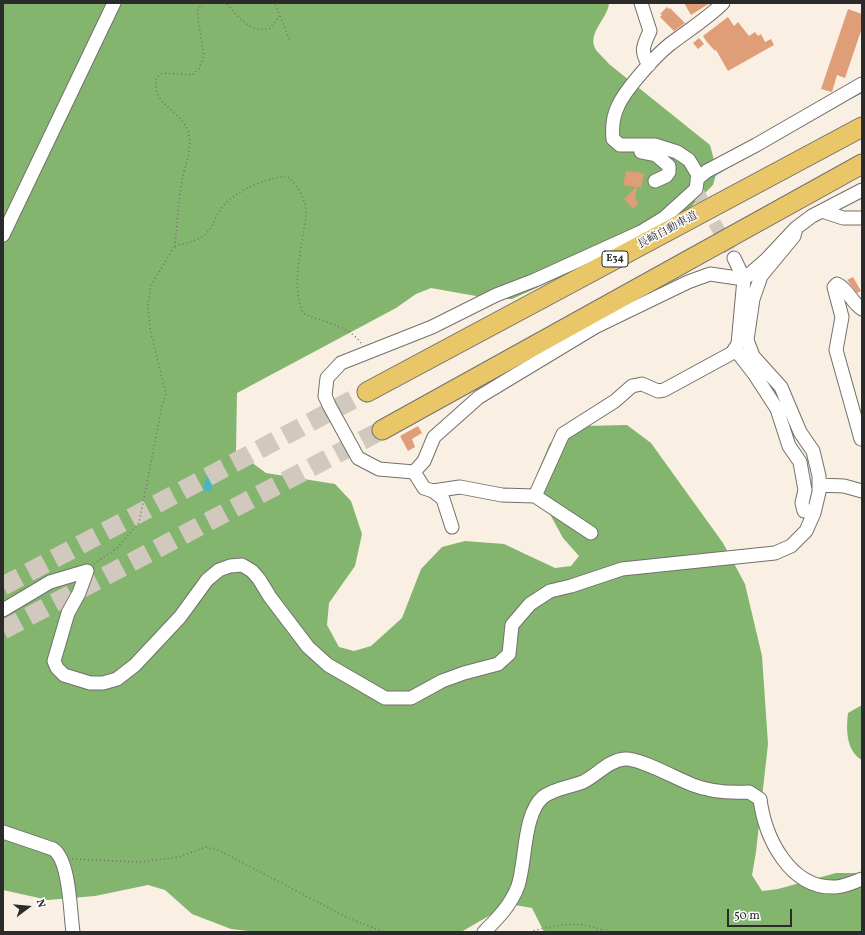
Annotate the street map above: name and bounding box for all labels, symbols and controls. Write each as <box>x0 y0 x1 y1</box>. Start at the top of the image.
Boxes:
street label: 長崎自動車道 <box>636 210 700 252</box>
road number: E34 <box>602 251 628 267</box>
north arrow <box>8 887 48 927</box>
text: N <box>32 898 48 909</box>
scale bar <box>729 901 794 927</box>
text: 50 m <box>734 908 760 924</box>

